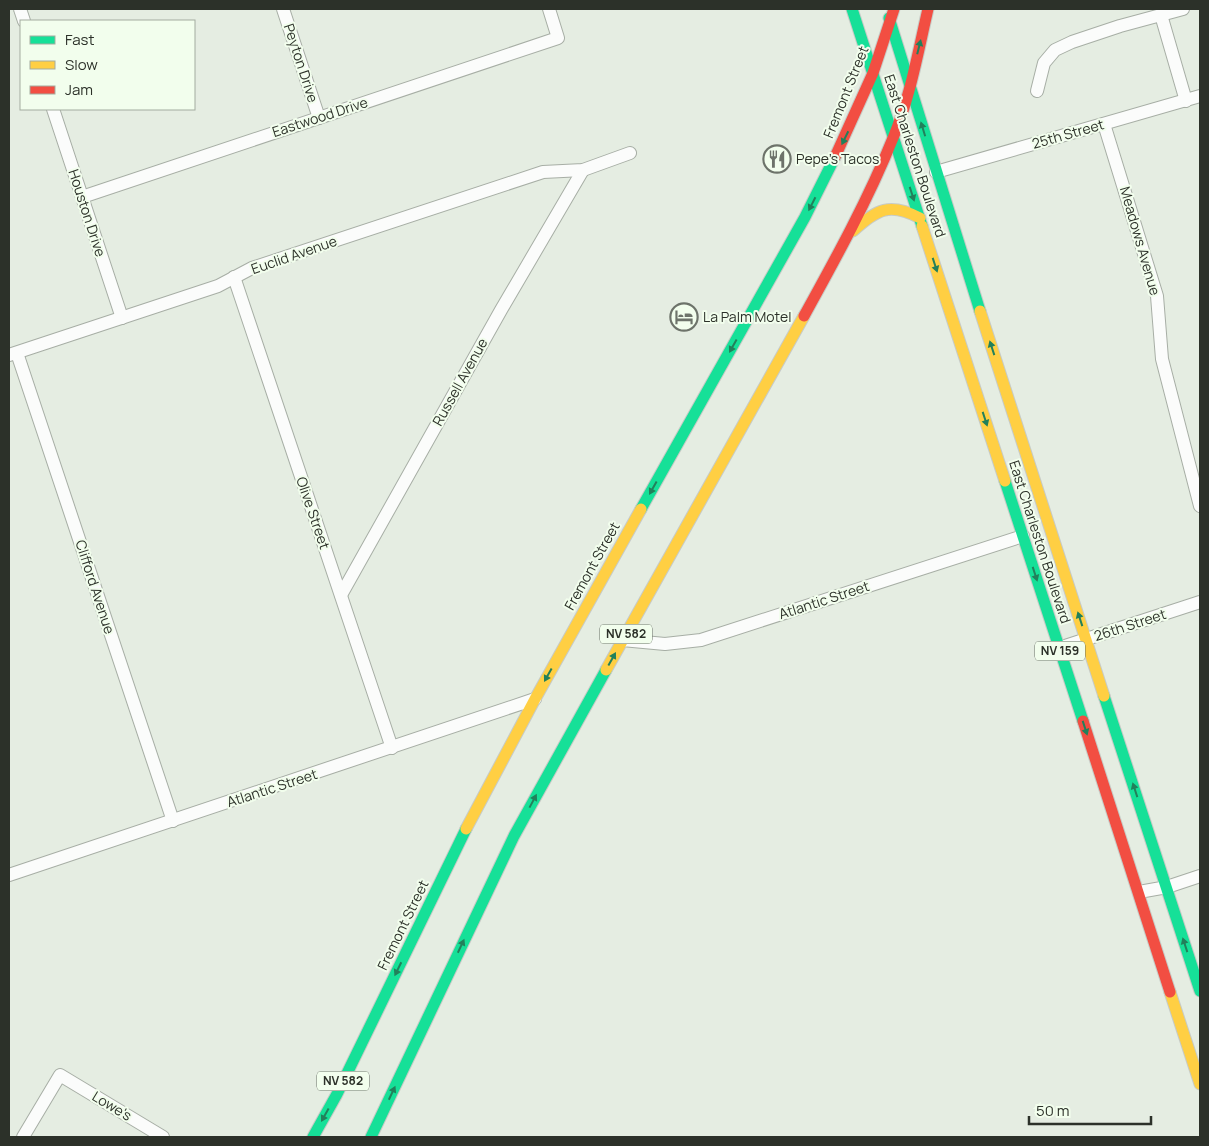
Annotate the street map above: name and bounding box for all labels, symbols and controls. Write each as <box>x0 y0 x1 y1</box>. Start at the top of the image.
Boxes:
legend <box>20 20 195 110</box>
street label: Peyton Drive <box>280 21 323 105</box>
text: Fast <box>65 29 94 50</box>
one-way arrow <box>915 40 923 55</box>
street label: Fremont Street <box>818 43 873 141</box>
text: Slow <box>65 54 98 75</box>
street label: East Charleston Boulevard <box>880 72 951 240</box>
text: Jam <box>65 79 93 100</box>
street label: Eastwood Drive <box>270 92 370 141</box>
street label: 25th Street <box>1030 114 1106 153</box>
one-way arrow <box>918 121 926 136</box>
one-way arrow <box>841 131 849 146</box>
restaurant icon: Pepe's Tacos <box>762 144 792 174</box>
place label: Pepe's Tacos <box>796 149 879 168</box>
street label: Houston Drive <box>64 167 111 259</box>
street label: Meadows Avenue <box>1116 184 1165 298</box>
one-way arrow <box>908 187 916 202</box>
one-way arrow <box>808 197 816 211</box>
street label: Euclid Avenue <box>248 231 339 278</box>
one-way arrow <box>932 257 939 272</box>
hotel icon: La Palm Motel <box>669 302 699 332</box>
place label: La Palm Motel <box>703 307 791 326</box>
street label: Russell Avenue <box>428 335 491 429</box>
one-way arrow <box>729 339 737 354</box>
one-way arrow <box>987 340 995 355</box>
one-way arrow <box>982 412 989 427</box>
street label: East Charleston Boulevard <box>1005 458 1076 626</box>
street label: Olive Street <box>292 474 335 552</box>
one-way arrow <box>649 480 657 495</box>
street label: Fremont Street <box>560 518 624 613</box>
street label: Clifford Avenue <box>71 537 120 636</box>
one-way arrow <box>1032 566 1039 581</box>
street label: Atlantic Street <box>776 576 872 623</box>
street label: 26th Street <box>1091 604 1169 645</box>
one-way arrow <box>1076 611 1083 626</box>
road number: NV 582 <box>600 624 652 644</box>
road number: NV 159 <box>1035 641 1085 660</box>
one-way arrow <box>608 652 617 665</box>
one-way arrow <box>544 669 553 682</box>
one-way arrow <box>1082 721 1090 736</box>
street label: Atlantic Street <box>224 764 320 811</box>
one-way arrow <box>1131 782 1139 797</box>
one-way arrow <box>529 794 538 807</box>
street label: Fremont Street <box>373 876 433 973</box>
one-way arrow <box>1181 937 1188 952</box>
one-way arrow <box>457 939 465 953</box>
one-way arrow <box>394 962 402 976</box>
road number: NV 582 <box>317 1072 369 1090</box>
street label: Lowe's <box>89 1086 136 1125</box>
one-way arrow <box>388 1086 396 1100</box>
scale bar <box>1029 1094 1152 1126</box>
text: 50 m <box>1036 1100 1070 1121</box>
one-way arrow <box>321 1107 329 1122</box>

